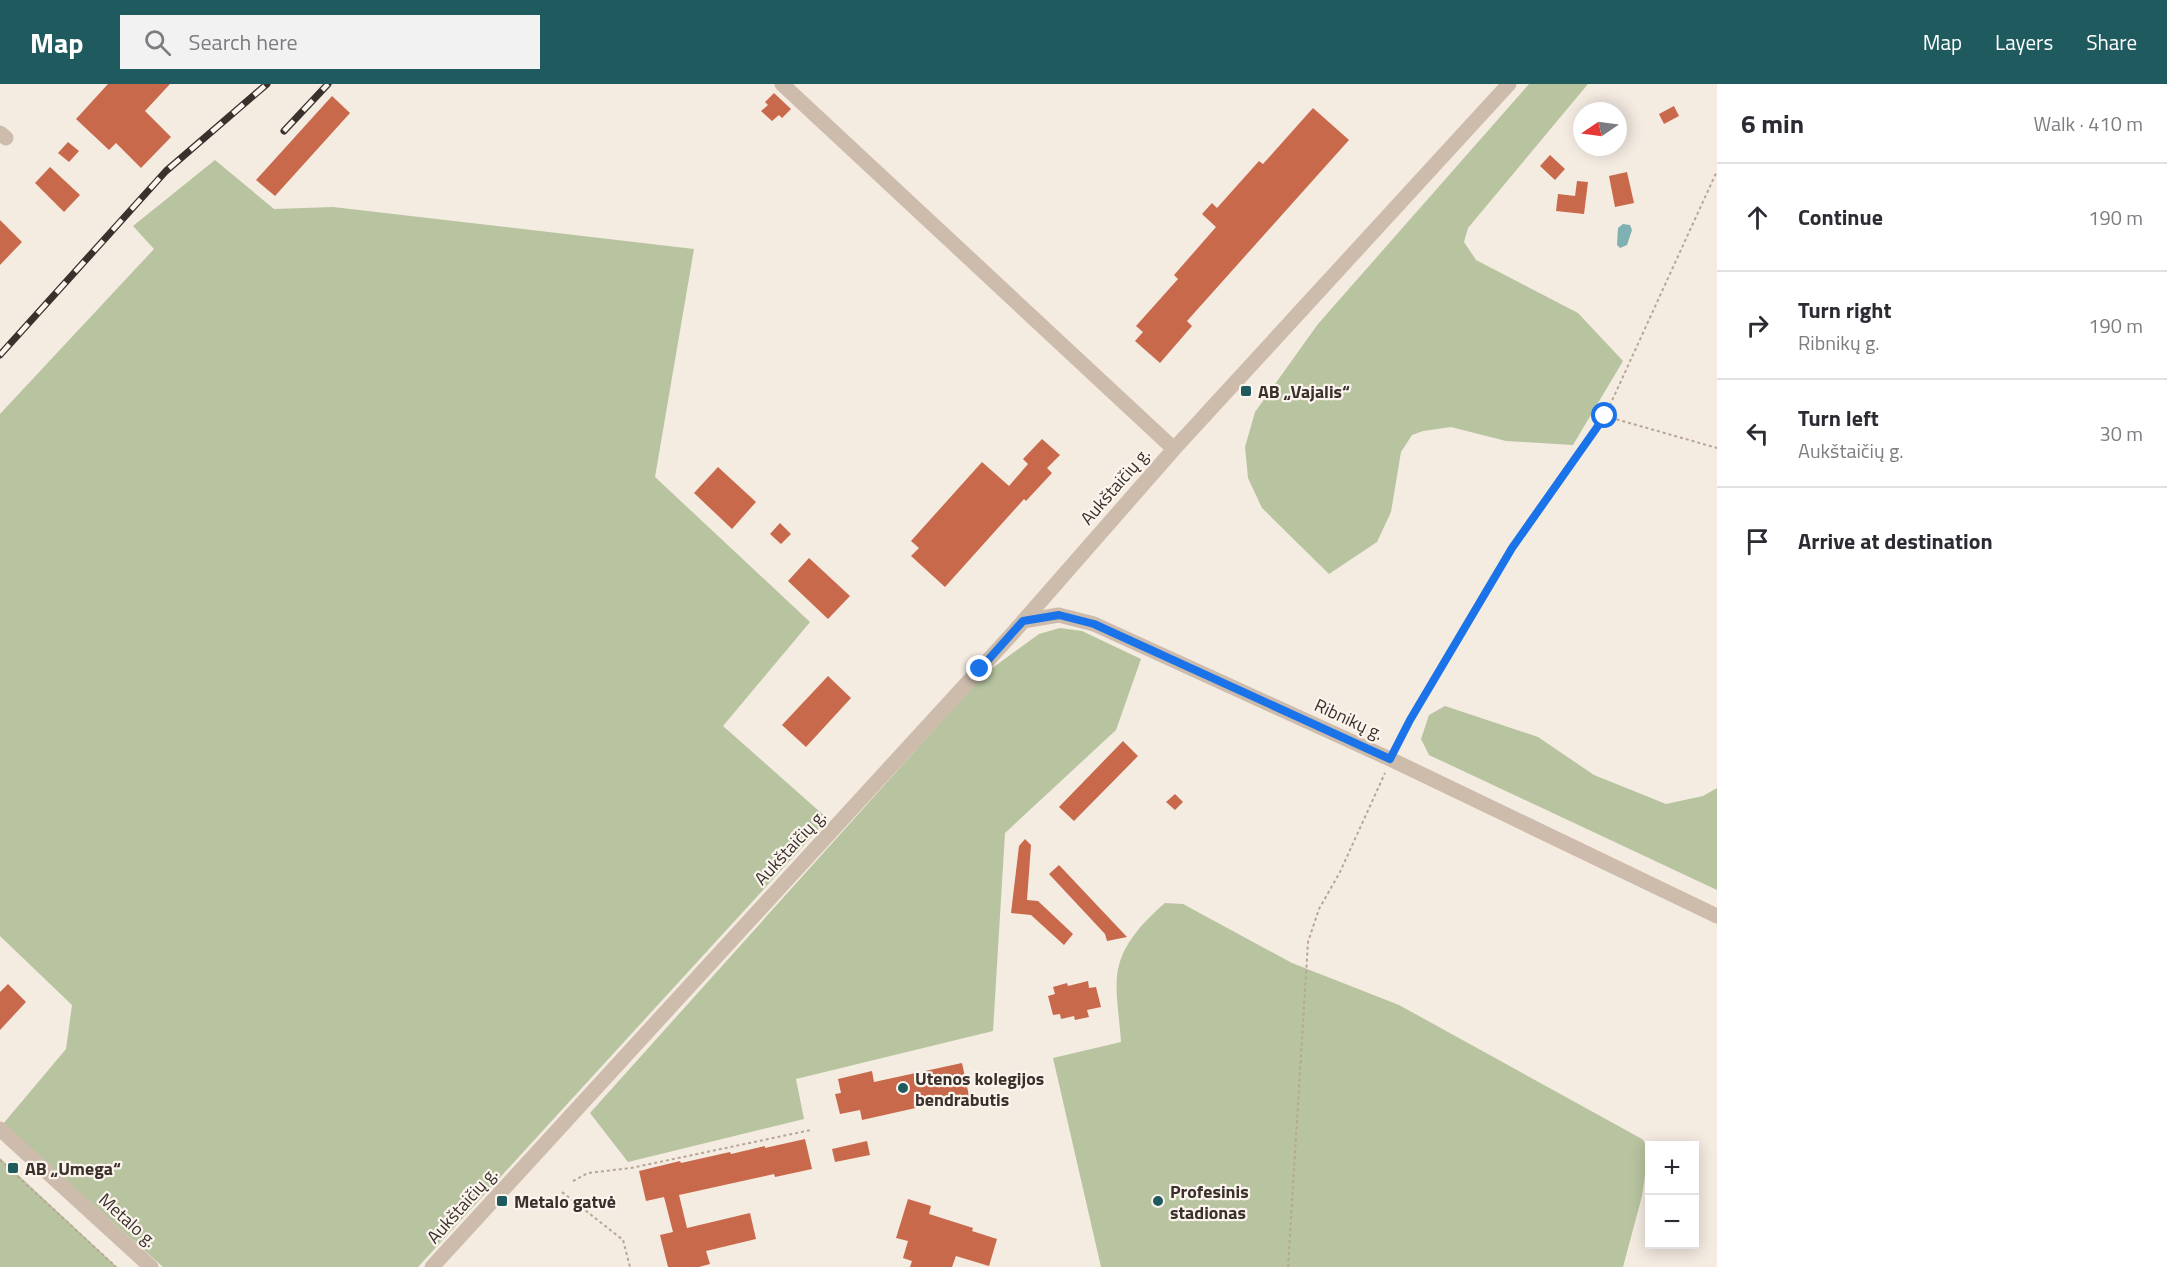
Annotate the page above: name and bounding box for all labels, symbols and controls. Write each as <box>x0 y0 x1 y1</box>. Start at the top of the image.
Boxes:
search box <box>120 15 540 69</box>
text: Map <box>30 21 84 64</box>
text: Search here <box>189 25 298 59</box>
icon: search <box>141 26 174 59</box>
text: Map <box>1923 26 1962 58</box>
text: Layers <box>1995 26 2053 58</box>
text: Share <box>2086 26 2137 58</box>
north arrow <box>1573 102 1627 156</box>
text: 6 min <box>1741 104 1804 143</box>
text: Walk · 410 m <box>2034 108 2143 139</box>
text: Continue <box>1798 200 1883 234</box>
icon: ahead <box>1741 201 1774 234</box>
text: 190 m <box>2088 202 2143 233</box>
text: Turn right <box>1798 293 1892 327</box>
icon: right <box>1741 309 1774 342</box>
text: 190 m <box>2088 310 2143 341</box>
text: Ribnikų g. <box>1798 327 1880 358</box>
place label: AB „Vajalis“ <box>1258 378 1350 405</box>
marker: AB „Vajalis“ <box>1239 384 1253 398</box>
text: Turn left <box>1798 401 1879 435</box>
route start <box>1591 402 1617 428</box>
icon: left <box>1741 417 1774 450</box>
text: 30 m <box>2099 418 2143 449</box>
text: Aukštaičių g. <box>1798 435 1904 466</box>
street label: Aukštaičių g. <box>1074 441 1156 531</box>
text: Arrive at destination <box>1798 524 1993 558</box>
icon: arrive <box>1741 525 1774 558</box>
route end <box>966 655 992 681</box>
street label: Ribnikų g. <box>1310 691 1388 747</box>
street label: Aukštaičių g. <box>748 803 832 891</box>
place label: Utenos kolegijos bendrabutis <box>915 1065 1044 1113</box>
marker: Utenos kolegijos bendrabutis <box>896 1081 910 1095</box>
map controls <box>1645 1141 1699 1249</box>
button: + <box>1645 1141 1699 1195</box>
place label: AB „Umega“ <box>25 1155 121 1182</box>
marker: AB „Umega“ <box>6 1161 20 1175</box>
street label: Aukštaičių g. <box>420 1161 504 1249</box>
place label: Profesinis stadionas <box>1170 1178 1249 1226</box>
street label: Metalo g. <box>93 1186 163 1254</box>
place label: Metalo gatvė <box>514 1188 616 1215</box>
marker: Metalo gatvė <box>495 1194 509 1208</box>
marker: Profesinis stadionas <box>1151 1194 1165 1208</box>
button: − <box>1645 1195 1699 1249</box>

